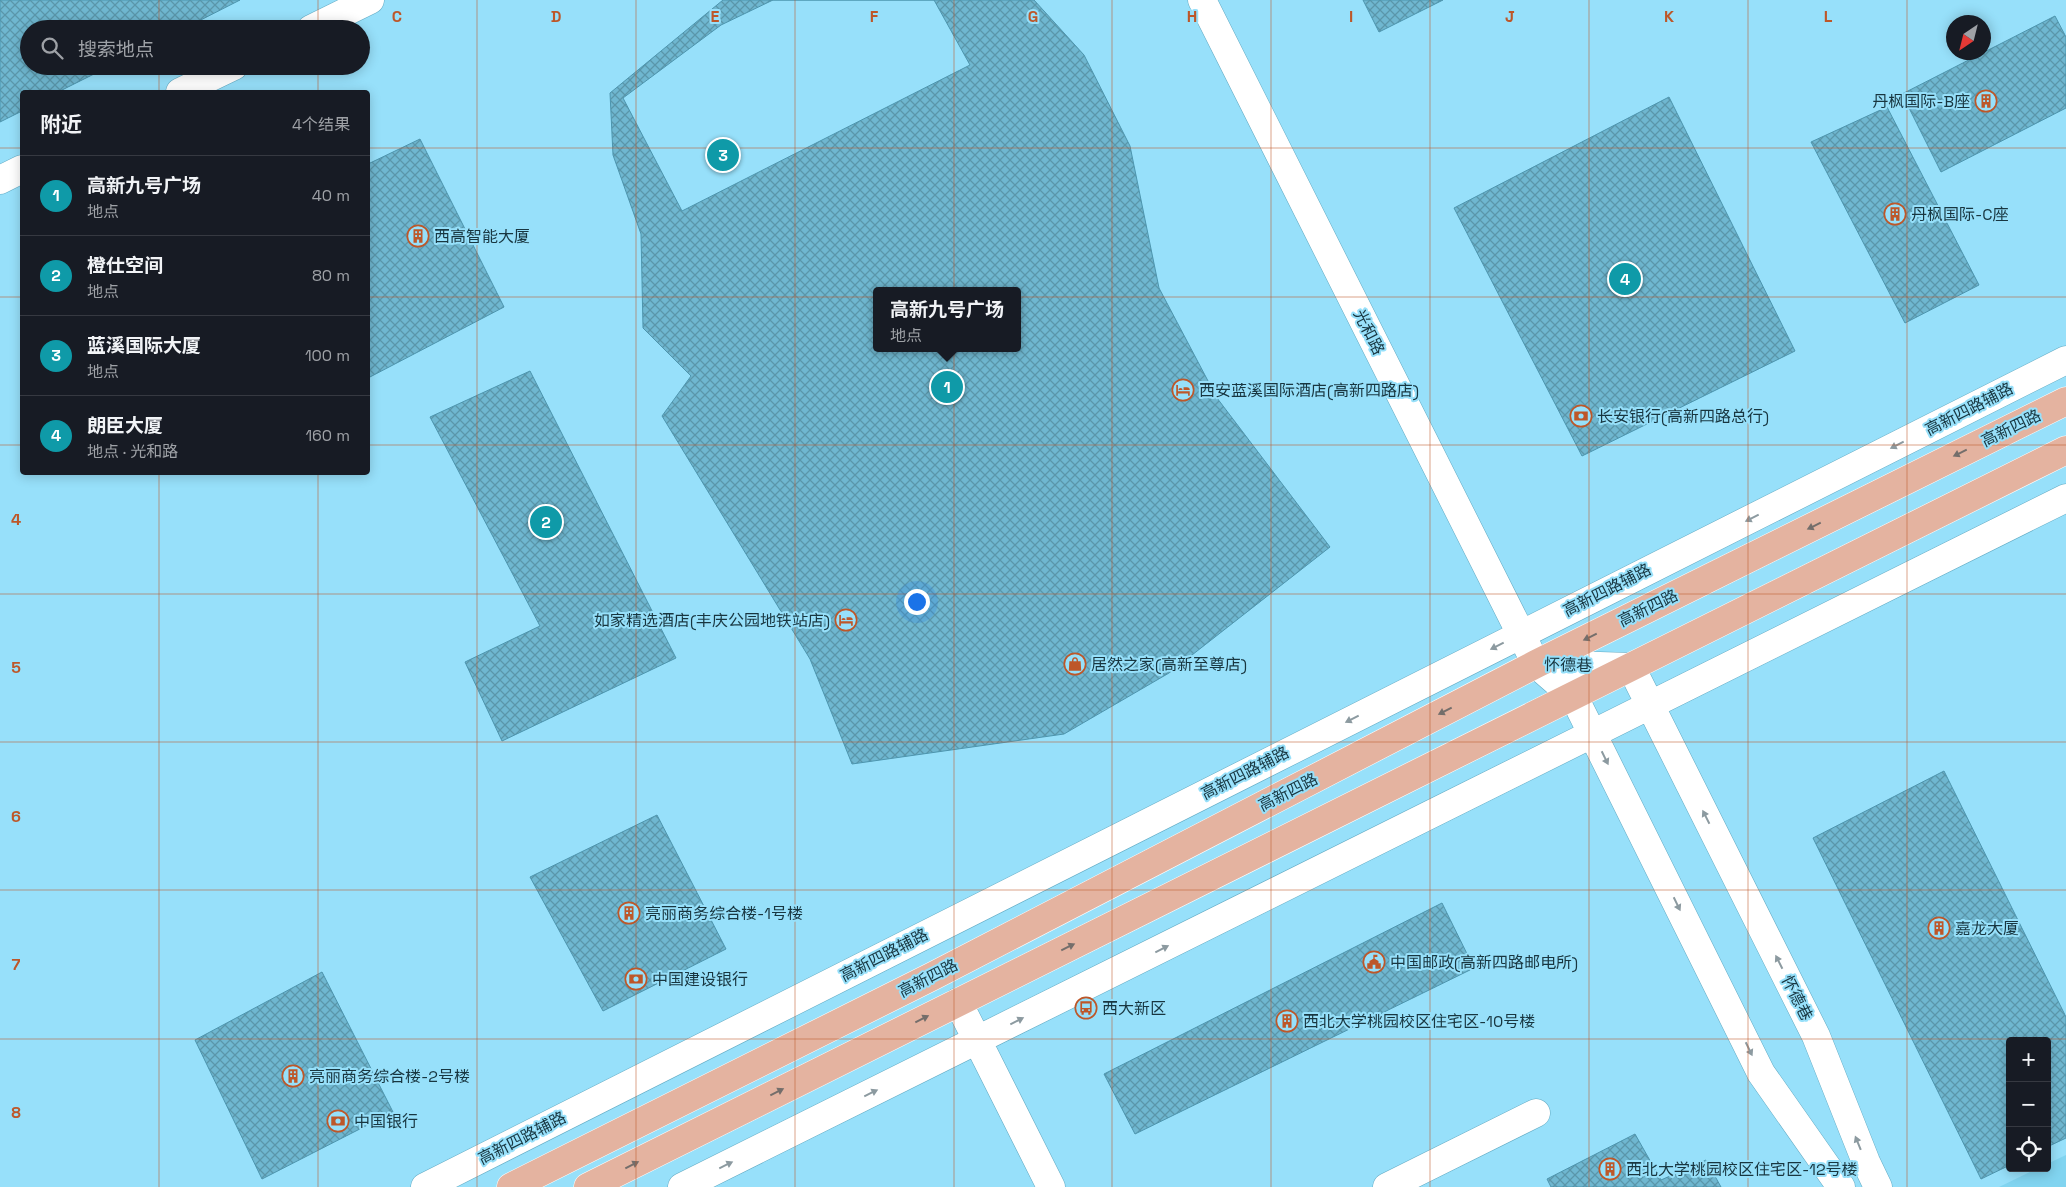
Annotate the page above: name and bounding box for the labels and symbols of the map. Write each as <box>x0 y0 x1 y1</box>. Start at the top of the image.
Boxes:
text: C <box>392 6 402 27</box>
text: D <box>551 6 561 27</box>
text: E <box>711 6 720 27</box>
text: F <box>870 6 879 27</box>
text: G <box>1028 6 1038 27</box>
text: H <box>1187 6 1197 27</box>
text: I <box>1349 6 1353 27</box>
text: J <box>1505 6 1515 27</box>
text: K <box>1664 6 1674 27</box>
text: L <box>1824 6 1833 27</box>
north arrow <box>1946 15 1991 60</box>
building icon: 丹枫国际-B座 <box>1974 89 1998 113</box>
place label: 丹枫国际-B座 <box>1872 91 1970 112</box>
pin: 3 <box>707 136 739 174</box>
building icon: 丹枫国际-C座 <box>1883 202 1907 226</box>
place label: 丹枫国际-C座 <box>1911 204 2009 225</box>
building icon: 西高智能大厦 <box>406 224 430 248</box>
place label: 西高智能大厦 <box>434 226 530 247</box>
pin: 4 <box>1609 260 1641 298</box>
street label: 光和路 <box>1349 306 1389 358</box>
pin: 1 <box>931 368 963 406</box>
hotel icon: 西安蓝溪国际酒店(高新四路店) <box>1171 378 1195 402</box>
street label: 高新四路辅路 <box>1922 379 2016 439</box>
place label: 西安蓝溪国际酒店(高新四路店) <box>1199 380 1419 401</box>
bank icon: 长安银行(高新四路总行) <box>1569 404 1593 428</box>
street label: 高新四路 <box>1978 405 2044 451</box>
place label: 长安银行(高新四路总行) <box>1597 406 1769 427</box>
one-way arrow <box>1890 441 1904 449</box>
one-way arrow <box>1953 449 1967 457</box>
pin: 2 <box>530 503 562 541</box>
text: 4 <box>11 509 21 530</box>
one-way arrow <box>1745 514 1759 522</box>
one-way arrow <box>1807 522 1821 530</box>
street label: 高新四路辅路 <box>1560 560 1654 620</box>
street label: 高新四路 <box>1615 585 1681 631</box>
your location <box>904 589 930 615</box>
hotel icon: 如家精选酒店(丰庆公园地铁站店) <box>834 608 858 632</box>
place label: 如家精选酒店(丰庆公园地铁站店) <box>594 610 830 631</box>
one-way arrow <box>1583 633 1597 641</box>
one-way arrow <box>1490 641 1505 650</box>
shop icon: 居然之家(高新至尊店) <box>1063 652 1087 676</box>
place label: 居然之家(高新至尊店) <box>1091 654 1247 675</box>
street label: 怀德巷 <box>1544 654 1592 676</box>
text: 5 <box>11 657 21 678</box>
one-way arrow <box>1438 707 1453 715</box>
one-way arrow <box>1345 715 1360 723</box>
street label: 高新四路辅路 <box>1198 743 1292 803</box>
one-way arrow <box>1601 751 1609 765</box>
street label: 高新四路 <box>1255 769 1321 815</box>
text: 6 <box>11 806 21 827</box>
one-way arrow <box>1702 809 1711 824</box>
one-way arrow <box>1673 897 1681 911</box>
building icon: 亮丽商务综合楼-1号楼 <box>617 901 641 925</box>
place label: 亮丽商务综合楼-1号楼 <box>645 903 803 924</box>
building icon: 嘉龙大厦 <box>1927 916 1951 940</box>
place label: 嘉龙大厦 <box>1955 918 2019 939</box>
street label: 高新四路辅路 <box>837 925 931 985</box>
one-way arrow <box>1061 943 1075 951</box>
one-way arrow <box>1155 944 1169 952</box>
public building icon: 中国邮政(高新四路邮电所) <box>1362 950 1386 974</box>
place label: 中国邮政(高新四路邮电所) <box>1390 952 1578 973</box>
text: 7 <box>12 954 21 975</box>
street label: 高新四路 <box>895 955 961 1001</box>
one-way arrow <box>1775 955 1783 969</box>
bank icon: 中国建设银行 <box>624 967 648 991</box>
place label: 中国建设银行 <box>652 969 748 990</box>
street label: 怀德巷 <box>1777 972 1817 1024</box>
bus stop icon: 西大新区 <box>1074 996 1098 1020</box>
place label: 西大新区 <box>1102 998 1166 1019</box>
building icon: 西北大学桃园校区住宅区-10号楼 <box>1275 1009 1299 1033</box>
place label: 西北大学桃园校区住宅区-10号楼 <box>1303 1011 1535 1032</box>
one-way arrow <box>915 1015 930 1023</box>
one-way arrow <box>1010 1017 1024 1025</box>
one-way arrow <box>1745 1042 1753 1056</box>
building icon: 亮丽商务综合楼-2号楼 <box>281 1064 305 1088</box>
place label: 亮丽商务综合楼-2号楼 <box>309 1066 470 1087</box>
one-way arrow <box>770 1088 784 1096</box>
one-way arrow <box>864 1089 878 1097</box>
text: 8 <box>11 1102 21 1123</box>
street label: 高新四路辅路 <box>474 1107 570 1169</box>
bank icon: 中国银行 <box>326 1109 350 1133</box>
place label: 中国银行 <box>354 1111 418 1132</box>
one-way arrow <box>1854 1135 1862 1150</box>
building icon: 西北大学桃园校区住宅区-12号楼 <box>1598 1157 1622 1181</box>
place label: 西北大学桃园校区住宅区-12号楼 <box>1626 1159 1858 1180</box>
one-way arrow <box>625 1161 639 1169</box>
one-way arrow <box>718 1161 733 1170</box>

